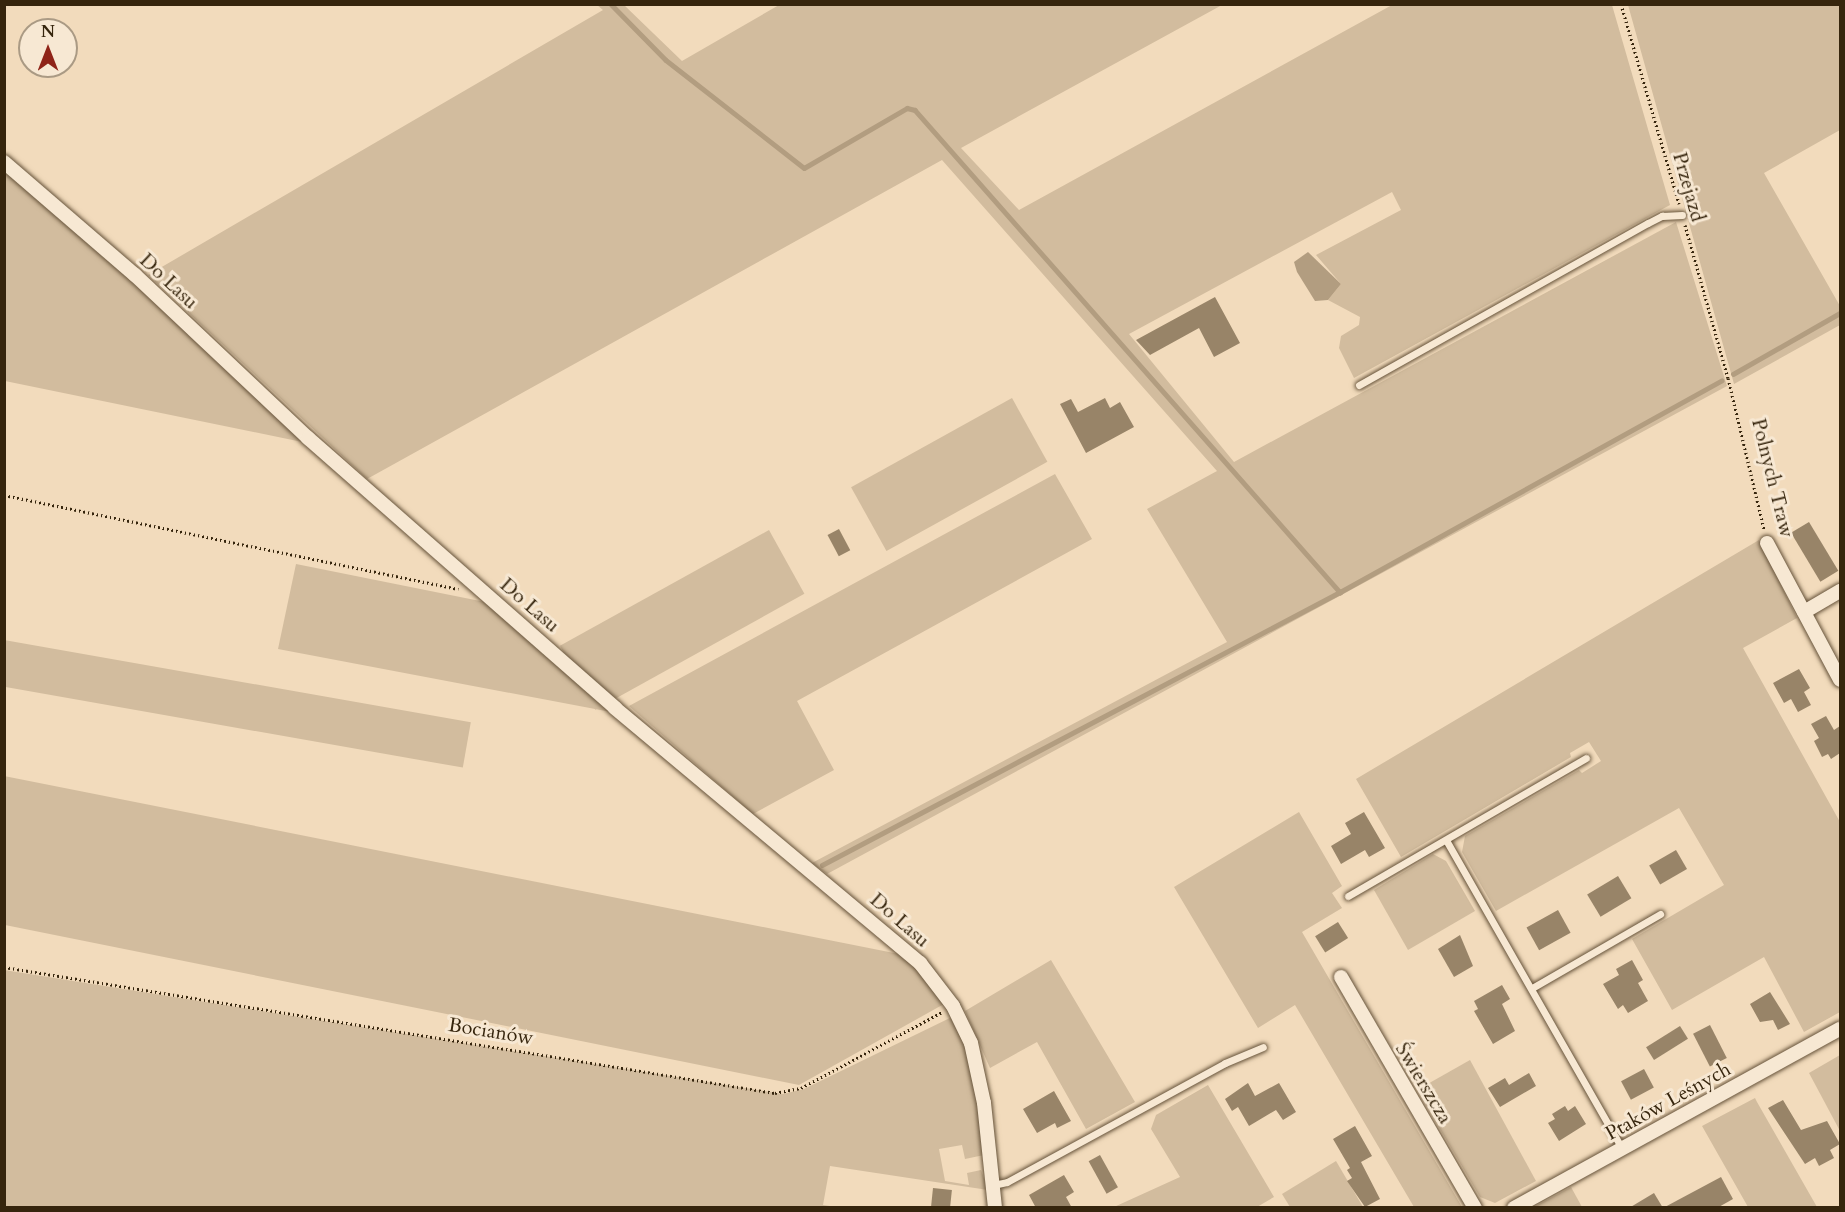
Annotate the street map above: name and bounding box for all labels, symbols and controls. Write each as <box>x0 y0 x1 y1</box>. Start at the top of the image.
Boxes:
north arrow <box>18 18 78 78</box>
text: N <box>41 21 55 43</box>
street label: Przejazd <box>1668 150 1710 224</box>
street label: Do Lasu <box>135 248 203 314</box>
street label: Polnych Traw <box>1747 416 1799 540</box>
street label: Do Lasu <box>495 573 565 637</box>
street label: Do Lasu <box>865 888 935 952</box>
street label: Bocianów <box>447 1012 535 1050</box>
street label: Świerszcza <box>1390 1038 1458 1128</box>
street label: Ptaków Leśnych <box>1601 1057 1735 1145</box>

